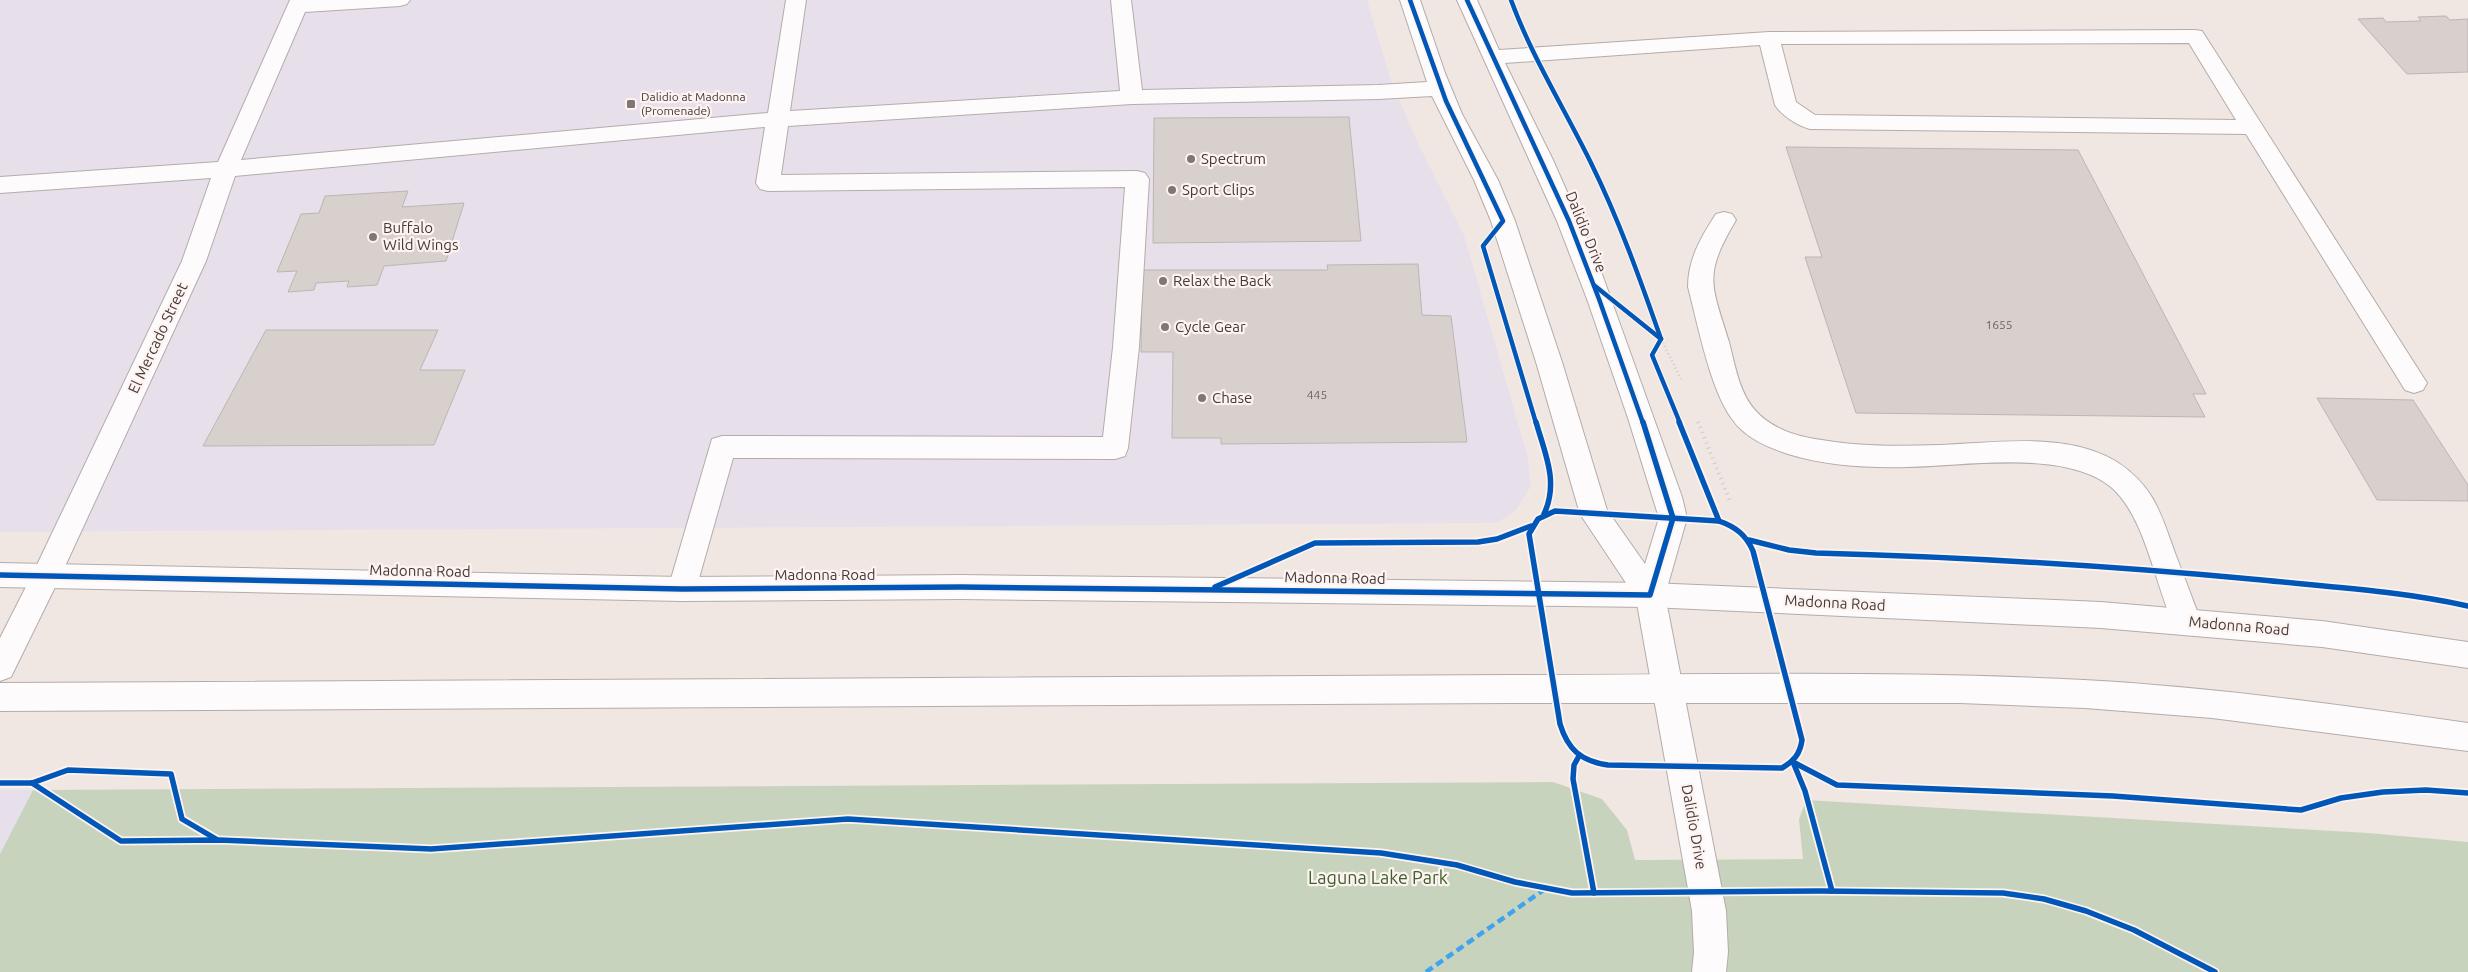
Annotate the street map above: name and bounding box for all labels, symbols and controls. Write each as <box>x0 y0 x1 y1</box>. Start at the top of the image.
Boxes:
place label: Dalidio at Madonna (Promenade) <box>641 90 746 118</box>
marker: Dalidio at Madonna (Promenade) <box>625 98 637 110</box>
place label: Spectrum <box>1201 150 1266 167</box>
marker: Spectrum <box>1185 153 1197 165</box>
place label: Sport Clips <box>1182 181 1254 198</box>
marker: Sport Clips <box>1166 184 1178 196</box>
street label: Dalidio Drive <box>1562 189 1610 275</box>
place label: Buffalo Wild Wings <box>383 219 458 253</box>
marker: Buffalo Wild Wings <box>367 231 379 243</box>
place label: Relax the Back <box>1173 272 1272 289</box>
marker: Relax the Back <box>1157 275 1169 287</box>
street label: El Mercado Street <box>124 280 191 396</box>
place label: Cycle Gear <box>1175 318 1246 335</box>
house number: 1655 <box>1985 318 2013 331</box>
marker: Cycle Gear <box>1159 321 1171 333</box>
house number: 445 <box>1307 388 1327 401</box>
place label: Chase <box>1212 389 1252 406</box>
marker: Chase <box>1196 392 1208 404</box>
street label: Madonna Road <box>369 561 471 580</box>
street label: Madonna Road <box>774 566 876 583</box>
street label: Madonna Road <box>1284 568 1386 587</box>
street label: Madonna Road <box>1784 591 1886 614</box>
street label: Madonna Road <box>2188 613 2290 638</box>
street label: Dalidio Drive <box>1679 783 1710 871</box>
park label: Laguna Lake Park <box>1308 867 1448 887</box>

